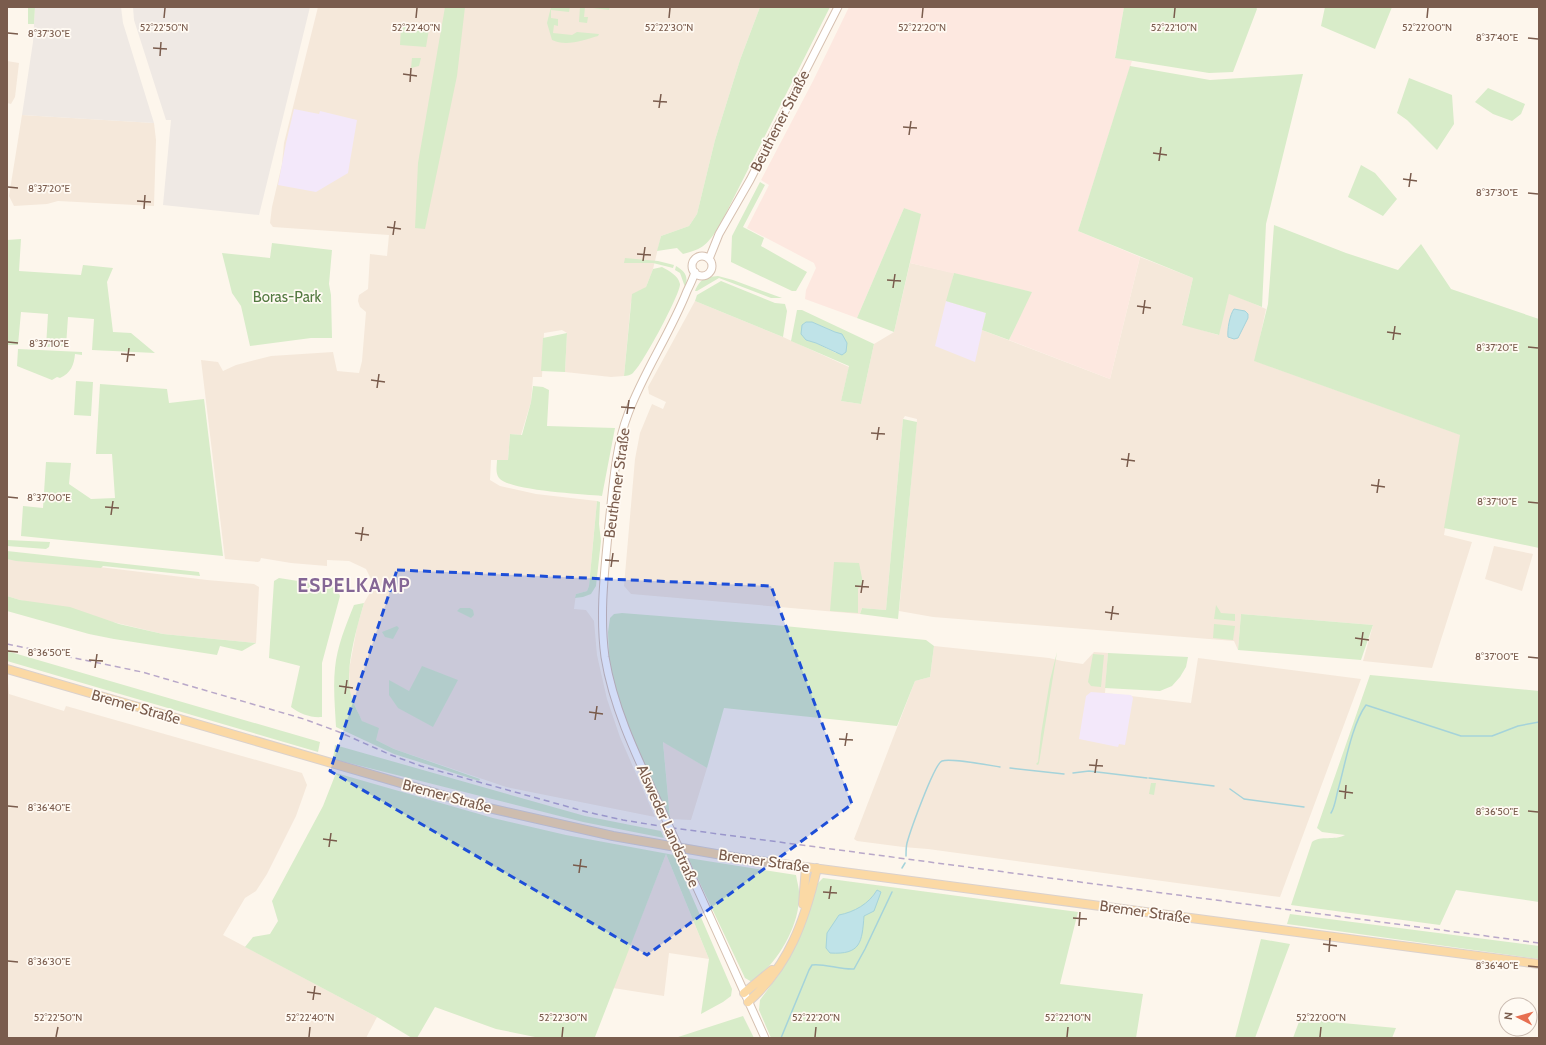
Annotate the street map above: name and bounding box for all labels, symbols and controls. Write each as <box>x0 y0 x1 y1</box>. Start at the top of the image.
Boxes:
text: 52°22'50"N <box>140 21 188 34</box>
text: 52°22'40"N <box>392 21 440 34</box>
text: 52°22'30"N <box>645 21 693 34</box>
text: 52°22'20"N <box>898 21 946 34</box>
text: 52°22'10"N <box>1151 21 1197 34</box>
text: 52°22'00"N <box>1402 21 1452 34</box>
text: 8°37'30"E <box>28 27 71 40</box>
text: 8°37'40"E <box>1476 31 1519 44</box>
street label: Beuthener Straße <box>747 67 813 175</box>
text: 8°37'20"E <box>28 182 71 195</box>
text: 8°37'30"E <box>1476 186 1519 199</box>
park label: Boras-Park <box>253 288 322 306</box>
text: 8°37'10"E <box>29 337 70 350</box>
text: 8°37'20"E <box>1476 341 1519 354</box>
street label: Beuthener Straße <box>600 426 634 539</box>
text: 8°37'00"E <box>27 491 71 504</box>
text: 8°37'10"E <box>1477 495 1518 508</box>
district label: ESPELKAMP <box>297 574 411 597</box>
text: 8°36'50"E <box>28 646 71 659</box>
text: 8°37'00"E <box>1475 650 1519 663</box>
street label: Bremer Straße <box>89 686 183 728</box>
street label: Alsweder Landstraße <box>633 762 703 890</box>
street label: Bremer Straße <box>400 775 494 817</box>
text: 8°36'40"E <box>27 801 71 814</box>
text: 8°36'50"E <box>1476 805 1519 818</box>
street label: Bremer Straße <box>717 846 811 876</box>
street label: Bremer Straße <box>1098 897 1192 927</box>
text: 8°36'30"E <box>28 955 71 968</box>
text: 8°36'40"E <box>1475 959 1519 972</box>
north arrow <box>1498 997 1538 1037</box>
text: 52°22'50"N <box>34 1011 82 1024</box>
text: 52°22'40"N <box>286 1011 334 1024</box>
text: 52°22'30"N <box>539 1011 587 1024</box>
text: 52°22'20"N <box>792 1011 840 1024</box>
text: 52°22'10"N <box>1045 1011 1091 1024</box>
text: 52°22'00"N <box>1296 1011 1346 1024</box>
text: N <box>1501 1011 1515 1021</box>

